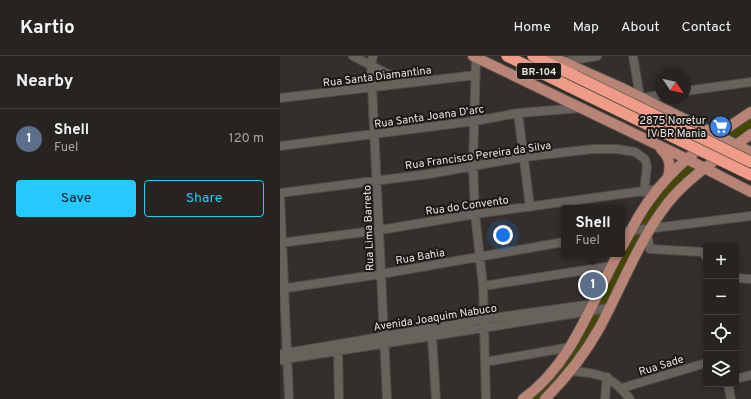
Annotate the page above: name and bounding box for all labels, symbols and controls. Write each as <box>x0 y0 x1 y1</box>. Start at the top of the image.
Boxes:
text: Kartio <box>20 16 75 40</box>
text: Home <box>514 19 551 36</box>
text: Map <box>573 19 599 36</box>
text: About <box>621 19 660 36</box>
text: Contact <box>682 19 731 36</box>
street label: Rua Santa Diamantina <box>322 63 432 91</box>
road number: BR-104 <box>517 63 561 79</box>
north arrow <box>655 68 691 104</box>
text: Nearby <box>16 71 73 93</box>
street label: Rua Santa Joana D'arc <box>373 102 485 132</box>
supermarket icon: 2875 Noretur IV BR Mania <box>708 113 734 139</box>
place label: 2875 Noretur IV BR Mania <box>639 114 707 141</box>
text: Shell <box>54 121 89 140</box>
text: 1 <box>26 131 32 147</box>
text: 120 m <box>229 131 264 147</box>
street label: Rua Francisco Pereira da Silva <box>404 139 552 173</box>
text: Fuel <box>54 140 79 156</box>
button: Save <box>16 180 136 217</box>
button: Share <box>144 180 264 217</box>
street label: Rua Lima Barreto <box>361 185 377 271</box>
street label: Rua do Convento <box>425 193 510 219</box>
popup <box>561 205 625 257</box>
text: Shell <box>575 214 611 233</box>
your location <box>493 225 513 245</box>
text: Fuel <box>575 233 600 249</box>
map controls <box>703 243 739 387</box>
button: + <box>703 243 739 279</box>
street label: Rua Bahia <box>394 246 446 268</box>
pin: 1 <box>580 270 606 300</box>
button: − <box>703 279 739 315</box>
street label: Avenida Joaquim Nabuco <box>372 301 498 335</box>
button: locate <box>703 315 739 351</box>
button: layers <box>703 351 739 387</box>
street label: Rua Sade <box>637 352 686 379</box>

